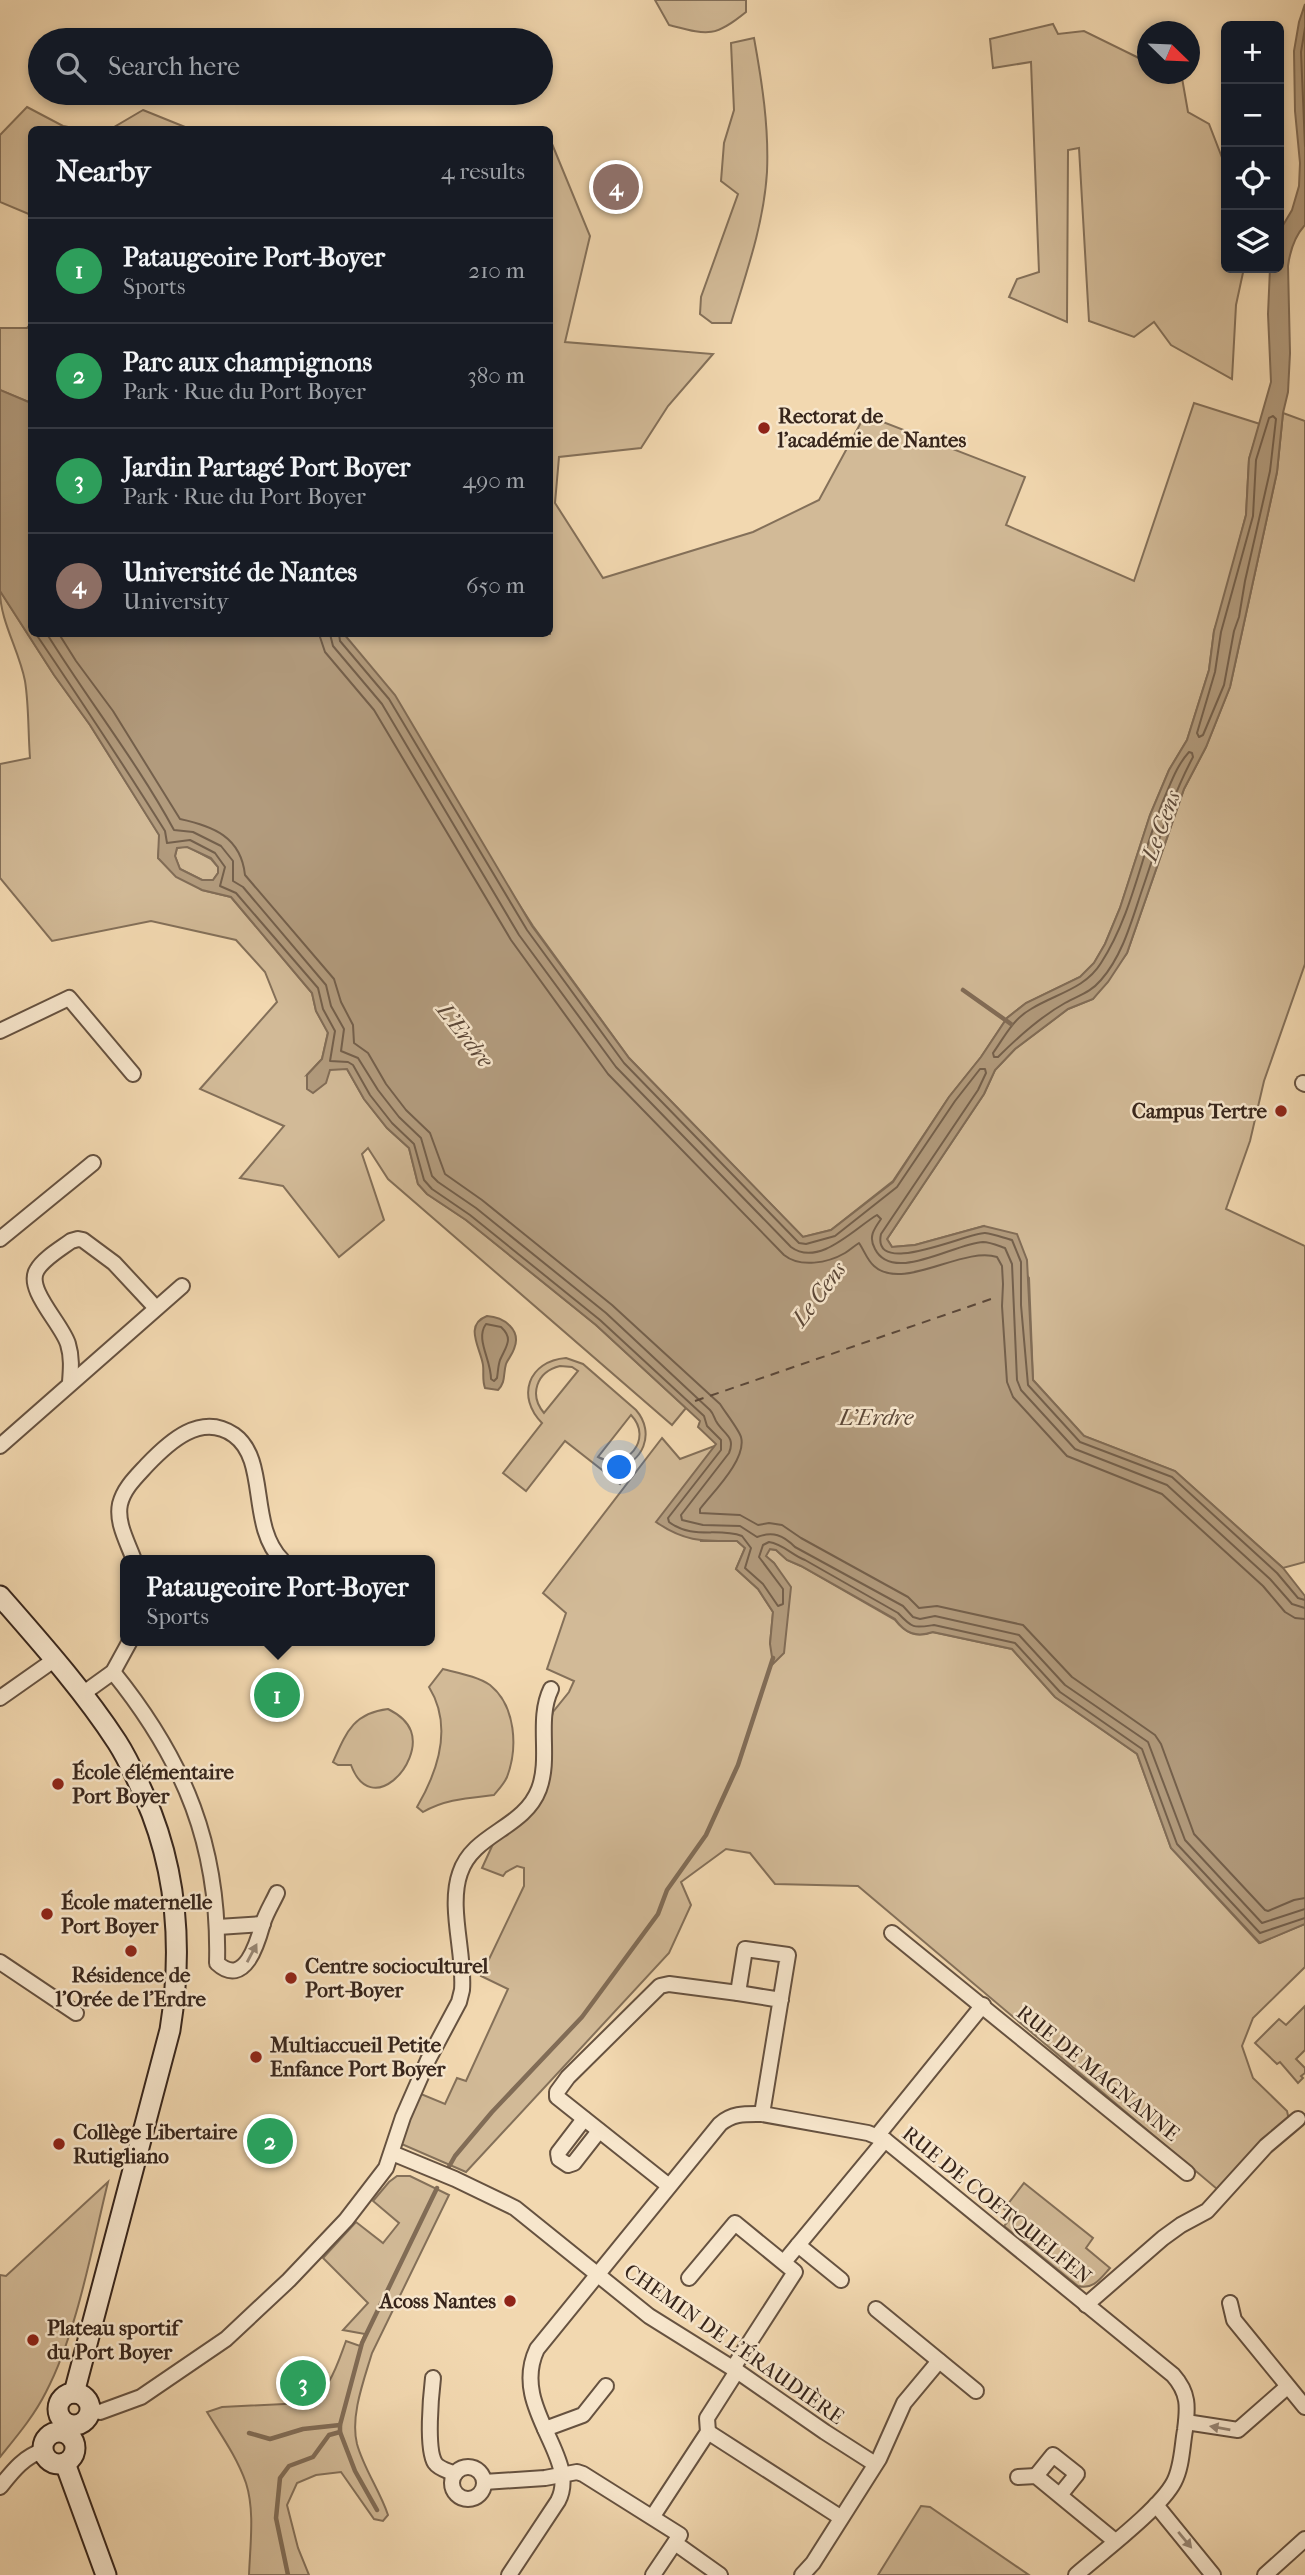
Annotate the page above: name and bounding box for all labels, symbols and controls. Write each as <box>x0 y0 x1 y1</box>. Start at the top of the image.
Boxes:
north arrow <box>1137 21 1200 84</box>
map controls <box>1221 21 1284 273</box>
button: + <box>1221 21 1284 84</box>
search box <box>28 28 553 105</box>
icon: search <box>52 48 90 86</box>
text: Search here <box>108 51 240 82</box>
button: − <box>1221 84 1284 147</box>
button: locate <box>1221 147 1284 210</box>
text: Nearby <box>56 154 151 189</box>
text: 4 results <box>441 158 525 185</box>
pin: 4 <box>593 161 639 213</box>
button: layers <box>1221 210 1284 273</box>
text: Pataugeoire Port-Boyer <box>123 242 385 273</box>
text: 1 <box>75 257 83 284</box>
text: 210 m <box>468 257 525 284</box>
text: Sports <box>123 273 185 300</box>
text: Parc aux champignons <box>123 347 372 378</box>
text: 2 <box>73 362 85 389</box>
text: 380 m <box>467 362 525 389</box>
text: Park · Rue du Port Boyer <box>123 378 366 405</box>
place label: Rectorat de l'académie de Nantes <box>777 404 966 452</box>
marker: Rectorat de l'académie de Nantes <box>756 420 772 436</box>
text: Jardin Partagé Port Boyer <box>123 452 410 483</box>
text: 3 <box>74 467 84 494</box>
text: 490 m <box>463 467 525 494</box>
text: Park · Rue du Port Boyer <box>123 483 366 510</box>
text: Université de Nantes <box>123 557 357 588</box>
text: 4 <box>72 572 86 599</box>
text: 650 m <box>466 572 525 599</box>
text: University <box>123 588 228 615</box>
water label: Le Cens <box>1135 786 1187 867</box>
water label: L'Erdre <box>430 996 499 1073</box>
place label: Campus Tertre <box>1132 1099 1268 1123</box>
marker: Campus Tertre <box>1273 1103 1289 1119</box>
water label: Le Cens <box>785 1256 852 1333</box>
water label: L'Erdre <box>837 1404 914 1431</box>
your location <box>602 1450 636 1484</box>
popup <box>120 1555 435 1646</box>
text: Pataugeoire Port-Boyer <box>147 1572 408 1603</box>
text: Sports <box>147 1603 209 1630</box>
pin: 1 <box>254 1669 300 1721</box>
place label: École élémentaire Port Boyer <box>72 1759 234 1808</box>
marker: École élémentaire Port Boyer <box>50 1776 66 1792</box>
place label: École maternelle Port Boyer <box>61 1889 213 1938</box>
marker: École maternelle Port Boyer <box>39 1906 55 1922</box>
marker: Résidence de l'Orée de l'Erdre <box>123 1943 139 1959</box>
one-way arrow <box>246 1944 258 1963</box>
place label: Centre socioculturel Port-Boyer <box>305 1954 488 2002</box>
place label: Résidence de l'Orée de l'Erdre <box>55 1963 206 2011</box>
marker: Centre socioculturel Port-Boyer <box>283 1970 299 1986</box>
street label: RUE DE MAGNANNE <box>1012 2000 1184 2146</box>
place label: Multiaccueil Petite Enfance Port Boyer <box>269 2033 446 2081</box>
marker: Multiaccueil Petite Enfance Port Boyer <box>248 2049 264 2065</box>
pin: 2 <box>247 2115 293 2167</box>
place label: Collège Libertaire Rutigliano <box>73 2120 238 2168</box>
street label: RUE DE COETQUELFEN <box>898 2121 1096 2289</box>
marker: Collège Libertaire Rutigliano <box>51 2136 67 2152</box>
street label: CHEMIN DE L'ÉRAUDIÈRE <box>620 2259 849 2429</box>
place label: Acoss Nantes <box>378 2289 496 2313</box>
marker: Acoss Nantes <box>502 2293 518 2309</box>
place label: Plateau sportif du Port Boyer <box>47 2316 183 2364</box>
marker: Plateau sportif du Port Boyer <box>25 2332 41 2348</box>
pin: 3 <box>280 2357 326 2409</box>
one-way arrow <box>1209 2422 1231 2433</box>
one-way arrow <box>1177 2531 1192 2549</box>

